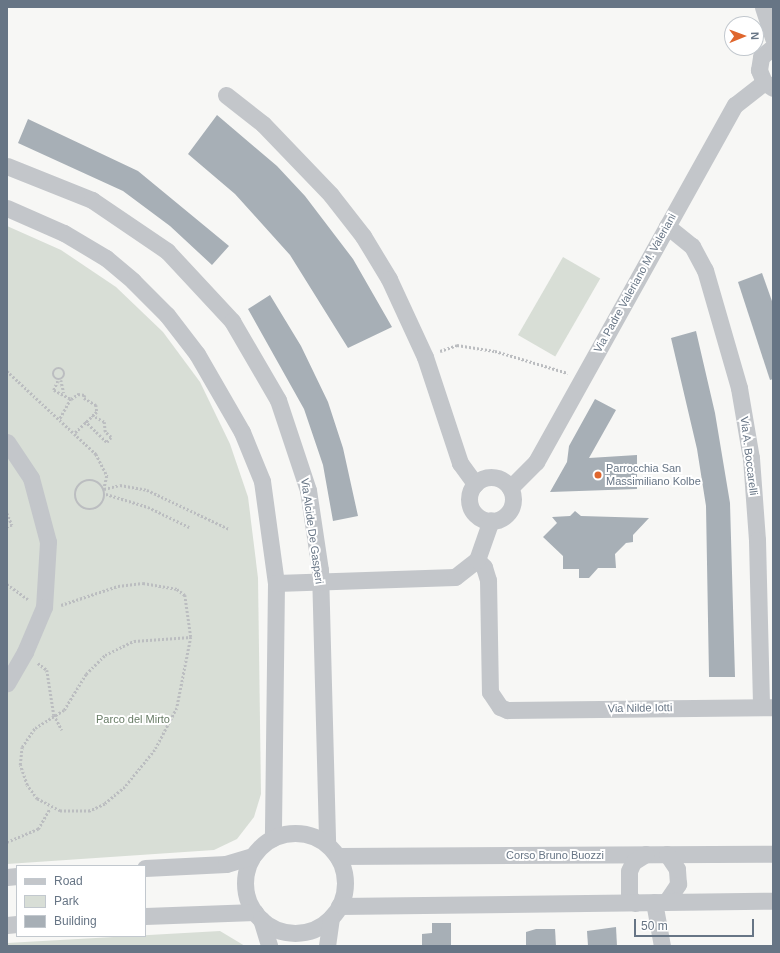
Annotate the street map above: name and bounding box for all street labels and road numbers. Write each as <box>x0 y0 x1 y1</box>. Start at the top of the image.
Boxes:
street label: Via Padre Valeriano M. Valeriani <box>591 211 679 355</box>
street label: Via A. Boccarelli <box>738 416 760 496</box>
street label: Via Alcide De Gasperi <box>298 477 326 585</box>
street label: Via Nilde Iotti <box>608 701 672 715</box>
street label: Corso Bruno Buozzi <box>506 848 604 862</box>

